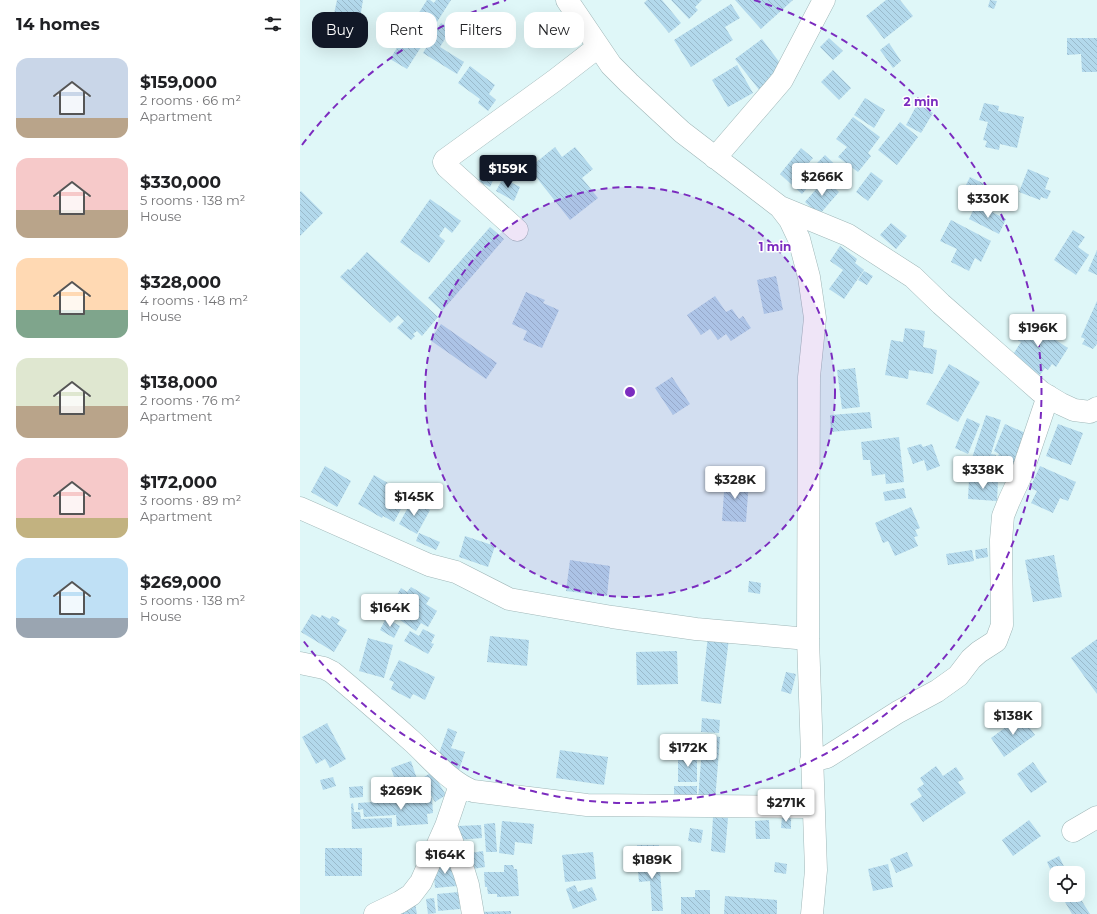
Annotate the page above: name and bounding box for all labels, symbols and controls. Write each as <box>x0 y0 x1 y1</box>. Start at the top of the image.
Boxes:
chip: Buy <box>312 12 368 48</box>
chip: Rent <box>376 12 437 48</box>
chip: Filters <box>445 12 516 48</box>
chip: New <box>524 12 584 48</box>
icon: filters <box>262 13 284 35</box>
text: 14 homes <box>16 14 100 34</box>
text: $159,000 <box>140 72 217 92</box>
icon: home <box>48 74 96 122</box>
text: 2 rooms · 66 m² <box>140 92 241 108</box>
text: 2 min <box>904 94 938 109</box>
text: Apartment <box>140 108 212 124</box>
pin: $159K <box>480 155 536 189</box>
text: $159K <box>489 160 527 176</box>
pin: $266K <box>794 163 850 197</box>
text: $266K <box>801 168 843 184</box>
text: $330,000 <box>140 172 221 192</box>
icon: home <box>48 174 96 222</box>
pin: $330K <box>960 185 1016 219</box>
text: $330K <box>967 190 1009 206</box>
text: 5 rooms · 138 m² <box>140 192 245 208</box>
text: House <box>140 208 182 224</box>
text: 1 min <box>759 239 791 254</box>
text: $328,000 <box>140 272 221 292</box>
icon: home <box>48 274 96 322</box>
text: 4 rooms · 148 m² <box>140 292 248 308</box>
text: House <box>140 308 182 324</box>
pin: $196K <box>1010 314 1066 348</box>
text: $196K <box>1018 319 1058 335</box>
text: $138,000 <box>140 372 218 392</box>
icon: home <box>48 374 96 422</box>
centre of rings <box>623 385 637 399</box>
text: 2 rooms · 76 m² <box>140 392 240 408</box>
text: Apartment <box>140 408 212 424</box>
pin: $338K <box>955 456 1011 490</box>
text: $338K <box>962 461 1004 477</box>
pin: $328K <box>707 466 763 500</box>
text: $328K <box>714 471 756 487</box>
text: $172,000 <box>140 472 217 492</box>
icon: home <box>48 474 96 522</box>
pin: $145K <box>386 483 442 517</box>
text: $145K <box>394 488 434 504</box>
text: 3 rooms · 89 m² <box>140 492 241 508</box>
text: Apartment <box>140 508 212 524</box>
text: $269,000 <box>140 572 221 592</box>
icon: home <box>48 574 96 622</box>
text: 5 rooms · 138 m² <box>140 592 245 608</box>
pin: $164K <box>362 594 418 628</box>
text: $164K <box>370 599 410 615</box>
text: House <box>140 608 182 624</box>
pin: $138K <box>985 702 1041 736</box>
text: $138K <box>993 707 1033 723</box>
pin: $172K <box>660 734 716 768</box>
text: $172K <box>669 739 707 755</box>
pin: $269K <box>373 777 429 811</box>
text: $269K <box>380 782 422 798</box>
pin: $271K <box>758 789 814 823</box>
text: $271K <box>767 794 805 810</box>
pin: $164K <box>417 841 473 875</box>
text: $164K <box>425 846 465 862</box>
pin: $189K <box>624 846 680 880</box>
text: $189K <box>632 851 672 867</box>
map controls <box>1049 866 1085 902</box>
button: locate <box>1049 866 1085 902</box>

